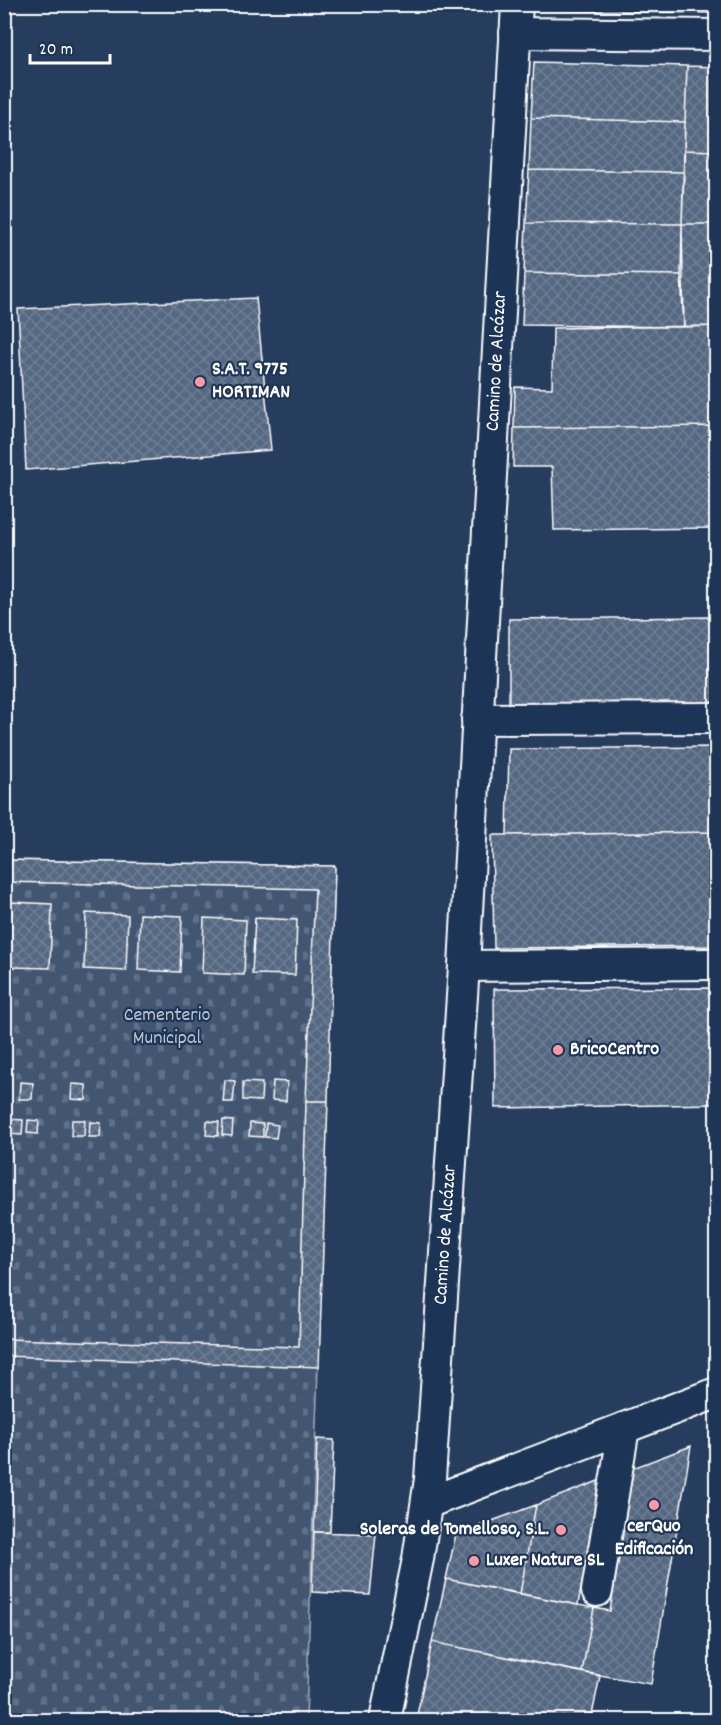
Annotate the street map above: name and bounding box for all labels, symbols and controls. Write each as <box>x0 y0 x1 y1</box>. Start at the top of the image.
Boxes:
scale bar <box>30 27 110 65</box>
text: 20 m <box>39 38 73 63</box>
street label: Camino de Alcázar <box>479 290 515 432</box>
place label: S.A.T. 9775 HORTIMAN <box>212 356 290 407</box>
marker: S.A.T. 9775 HORTIMAN <box>193 375 207 389</box>
park label: Cementerio Municipal <box>124 1002 210 1053</box>
place label: BricoCentro <box>570 1036 659 1064</box>
marker: BricoCentro <box>551 1043 565 1057</box>
street label: Camino de Alcázar <box>428 1163 465 1306</box>
marker: cerQuo Edificación <box>647 1498 661 1512</box>
place label: cerQuo Edificación <box>615 1513 693 1564</box>
place label: Soleras de Tomelloso, S.L. <box>360 1516 549 1544</box>
marker: Soleras de Tomelloso, S.L. <box>554 1523 568 1537</box>
place label: Luxer Nature SL <box>486 1547 605 1575</box>
marker: Luxer Nature SL <box>467 1554 481 1568</box>

